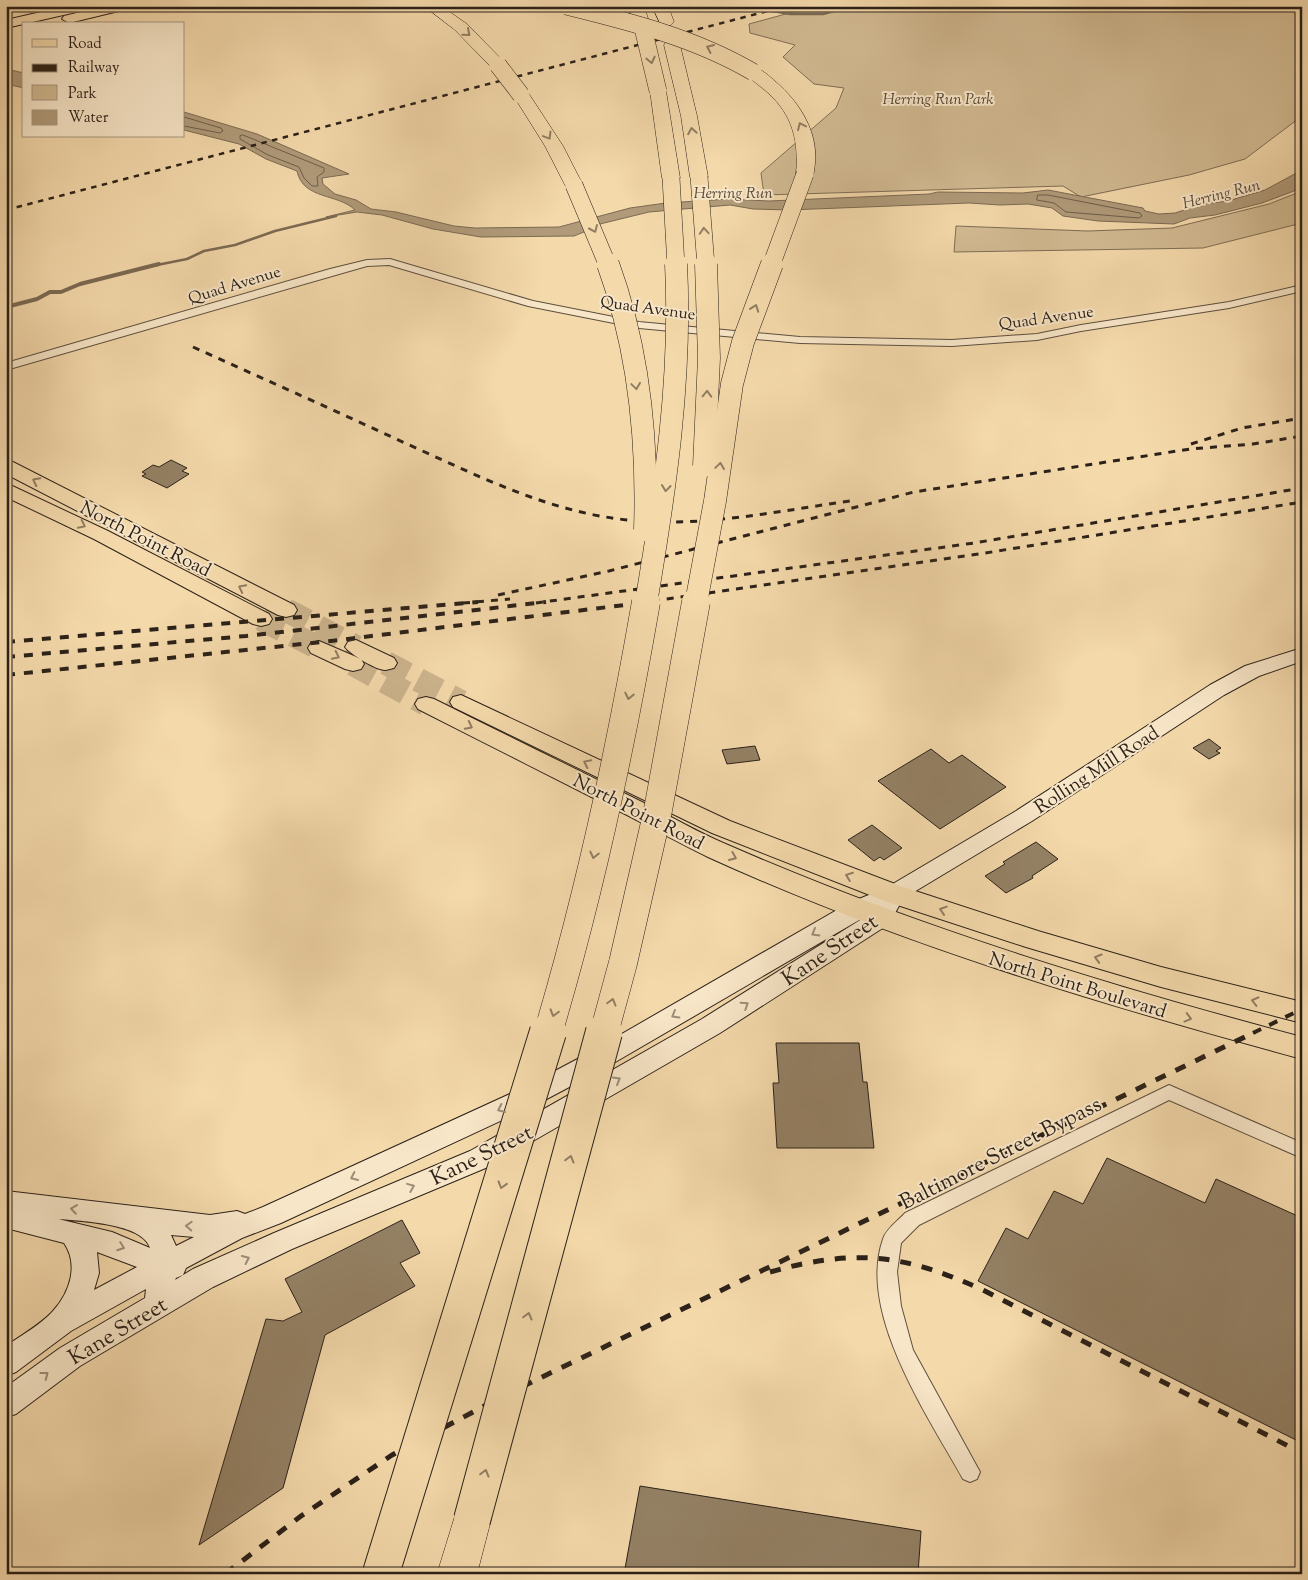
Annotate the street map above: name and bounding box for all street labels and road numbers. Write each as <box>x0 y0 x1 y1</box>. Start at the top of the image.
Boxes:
street label: Quad Avenue <box>186 261 284 311</box>
street label: Quad Avenue <box>599 291 697 328</box>
street label: Quad Avenue <box>997 301 1095 338</box>
street label: North Point Road <box>75 495 215 585</box>
street label: Rolling Mill Road <box>1030 720 1165 822</box>
street label: North Point Road <box>568 768 708 858</box>
street label: Kane Street <box>776 907 886 996</box>
street label: North Point Boulevard <box>985 946 1170 1026</box>
street label: Baltimore Street Bypass <box>895 1090 1108 1220</box>
street label: Kane Street <box>426 1118 539 1195</box>
street label: Kane Street <box>63 1290 175 1375</box>

